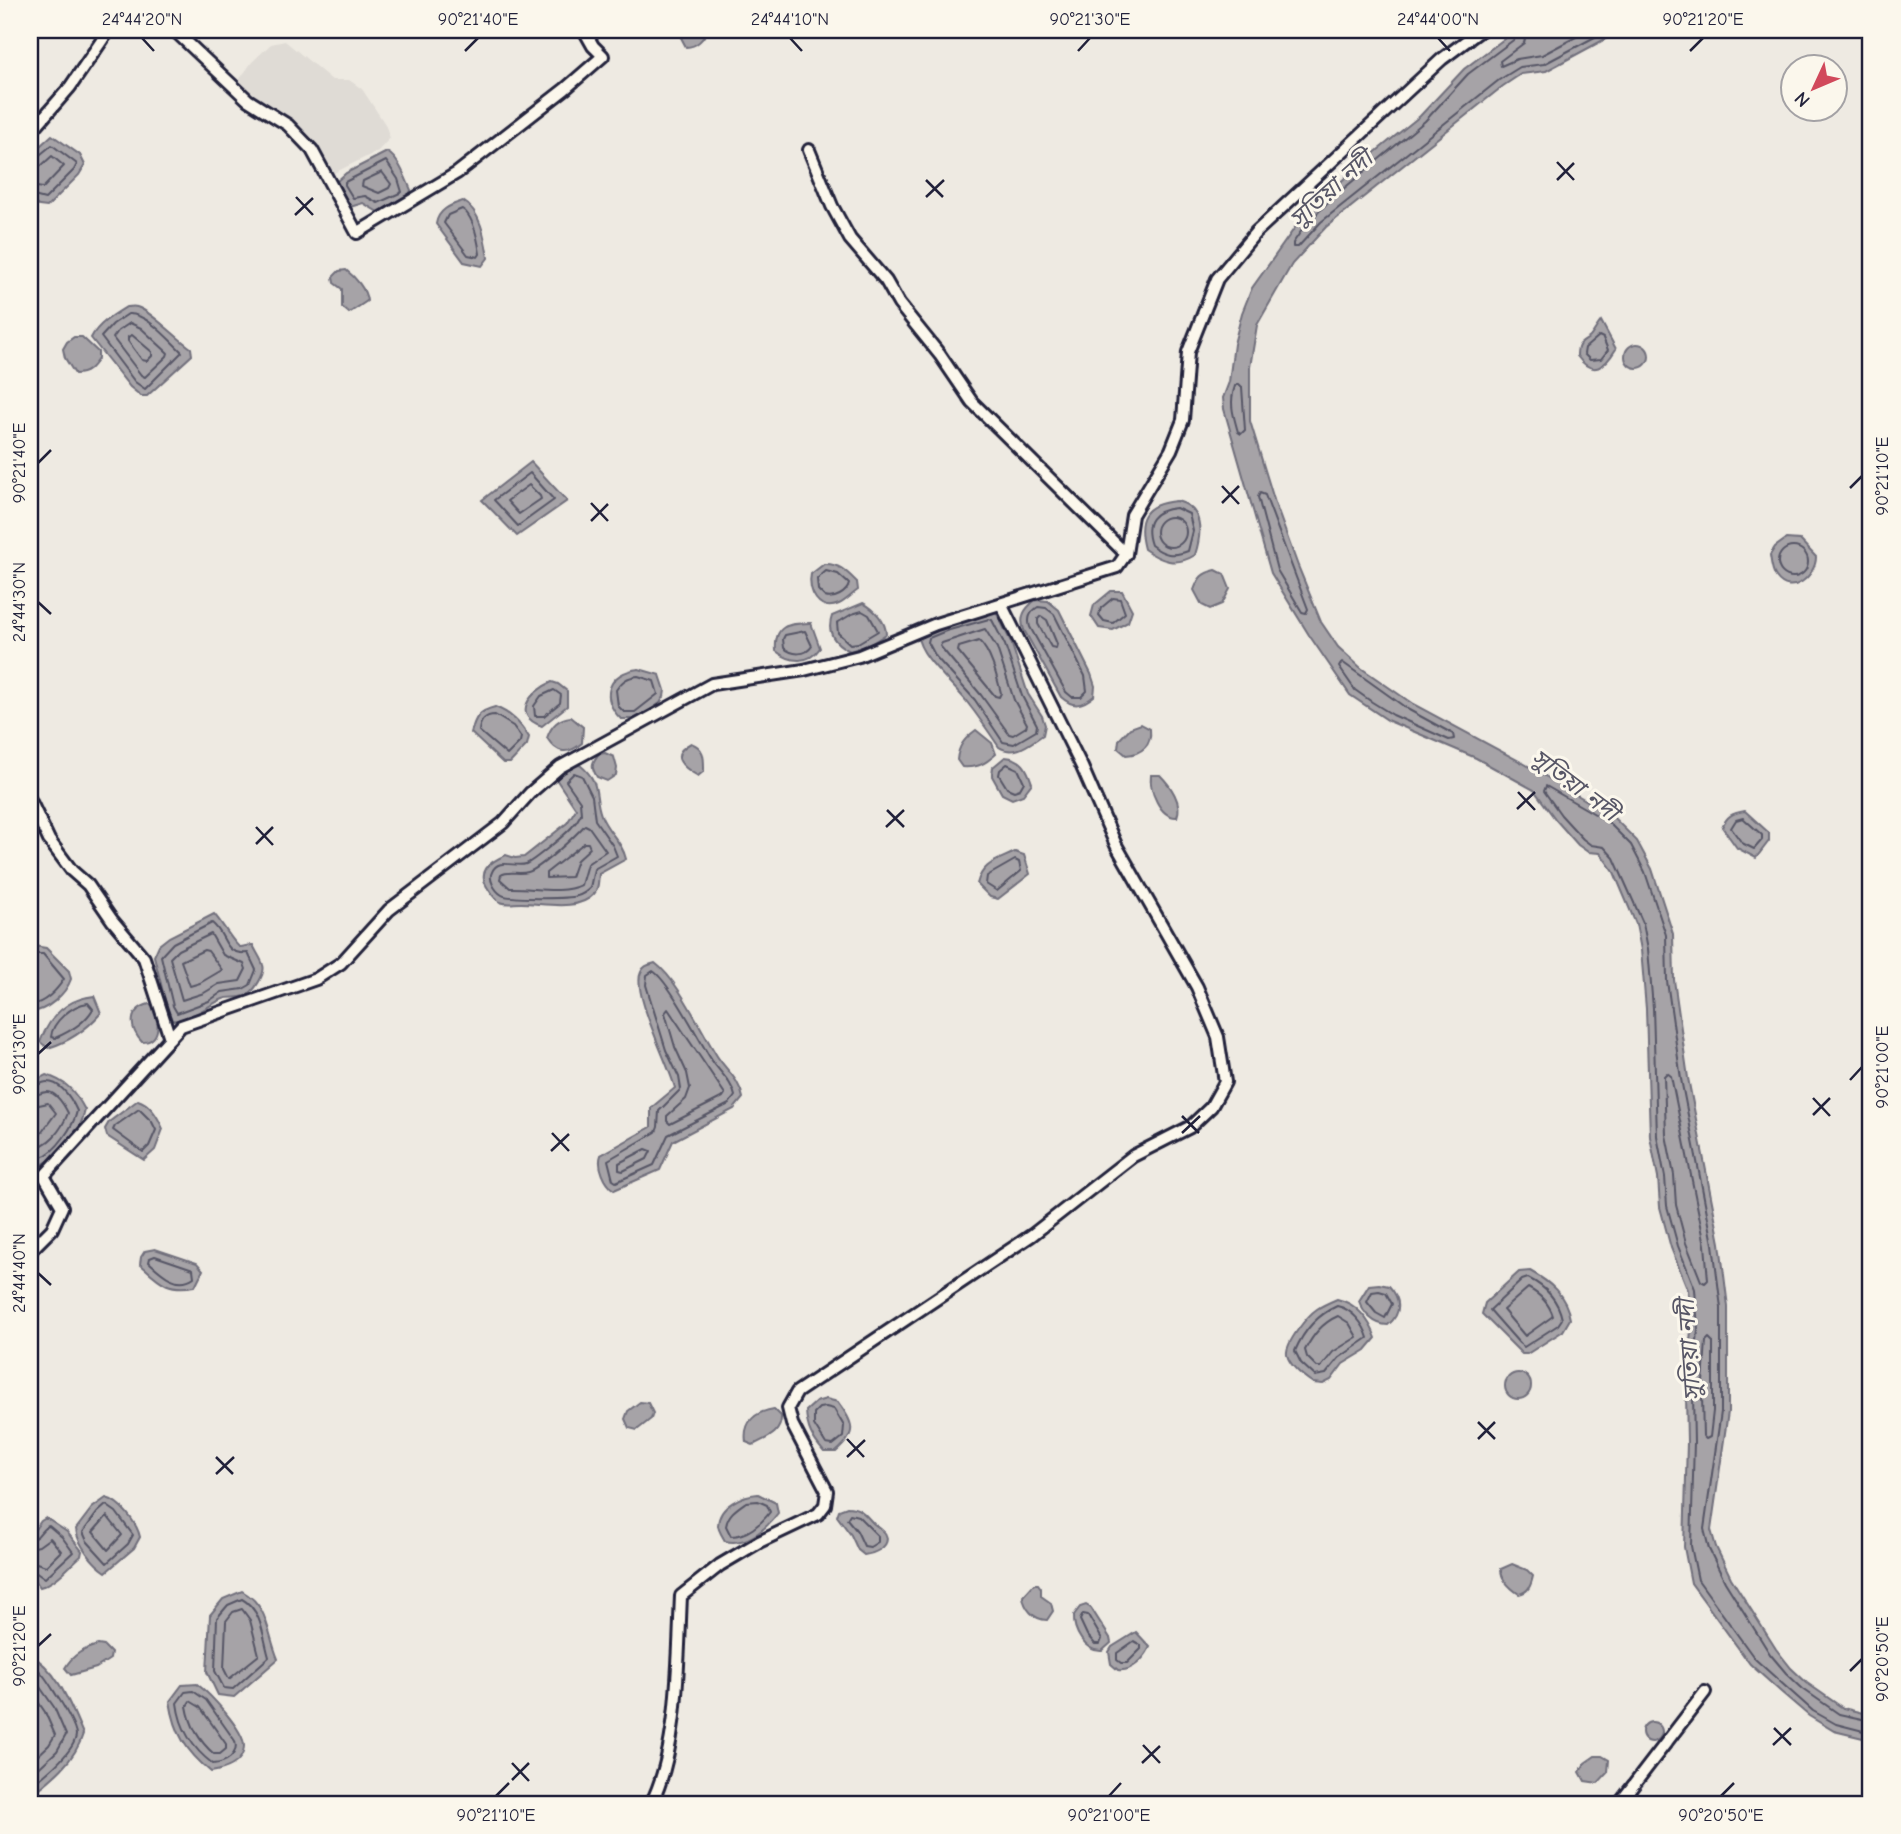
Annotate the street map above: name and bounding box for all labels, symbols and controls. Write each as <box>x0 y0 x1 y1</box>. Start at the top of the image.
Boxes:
text: 24°44'20"N <box>102 9 182 30</box>
text: 90°21'40"E <box>438 9 518 30</box>
text: 24°44'10"N <box>751 9 829 30</box>
text: 90°21'30"E <box>1050 9 1131 30</box>
text: 24°44'00"N <box>1397 9 1479 30</box>
text: 90°21'20"E <box>1662 9 1744 30</box>
north arrow <box>1778 52 1848 122</box>
text: N <box>1790 87 1815 111</box>
water label: সুতিয়া নদী <box>1284 141 1382 233</box>
text: 90°21'40"E <box>9 423 30 503</box>
text: 90°21'10"E <box>1872 436 1893 515</box>
text: 24°44'30"N <box>9 562 30 642</box>
water label: সুতিয়া নদী <box>1526 743 1628 830</box>
text: 90°21'30"E <box>9 1013 30 1094</box>
text: 90°21'00"E <box>1872 1025 1893 1108</box>
text: 24°44'40"N <box>9 1233 30 1313</box>
water label: সুতিয়া নদী <box>1671 1294 1707 1402</box>
text: 90°21'20"E <box>9 1605 30 1687</box>
text: 90°20'50"E <box>1872 1616 1893 1702</box>
text: 90°21'10"E <box>457 1805 536 1826</box>
text: 90°21'00"E <box>1068 1805 1151 1826</box>
text: 90°20'50"E <box>1678 1805 1764 1826</box>

